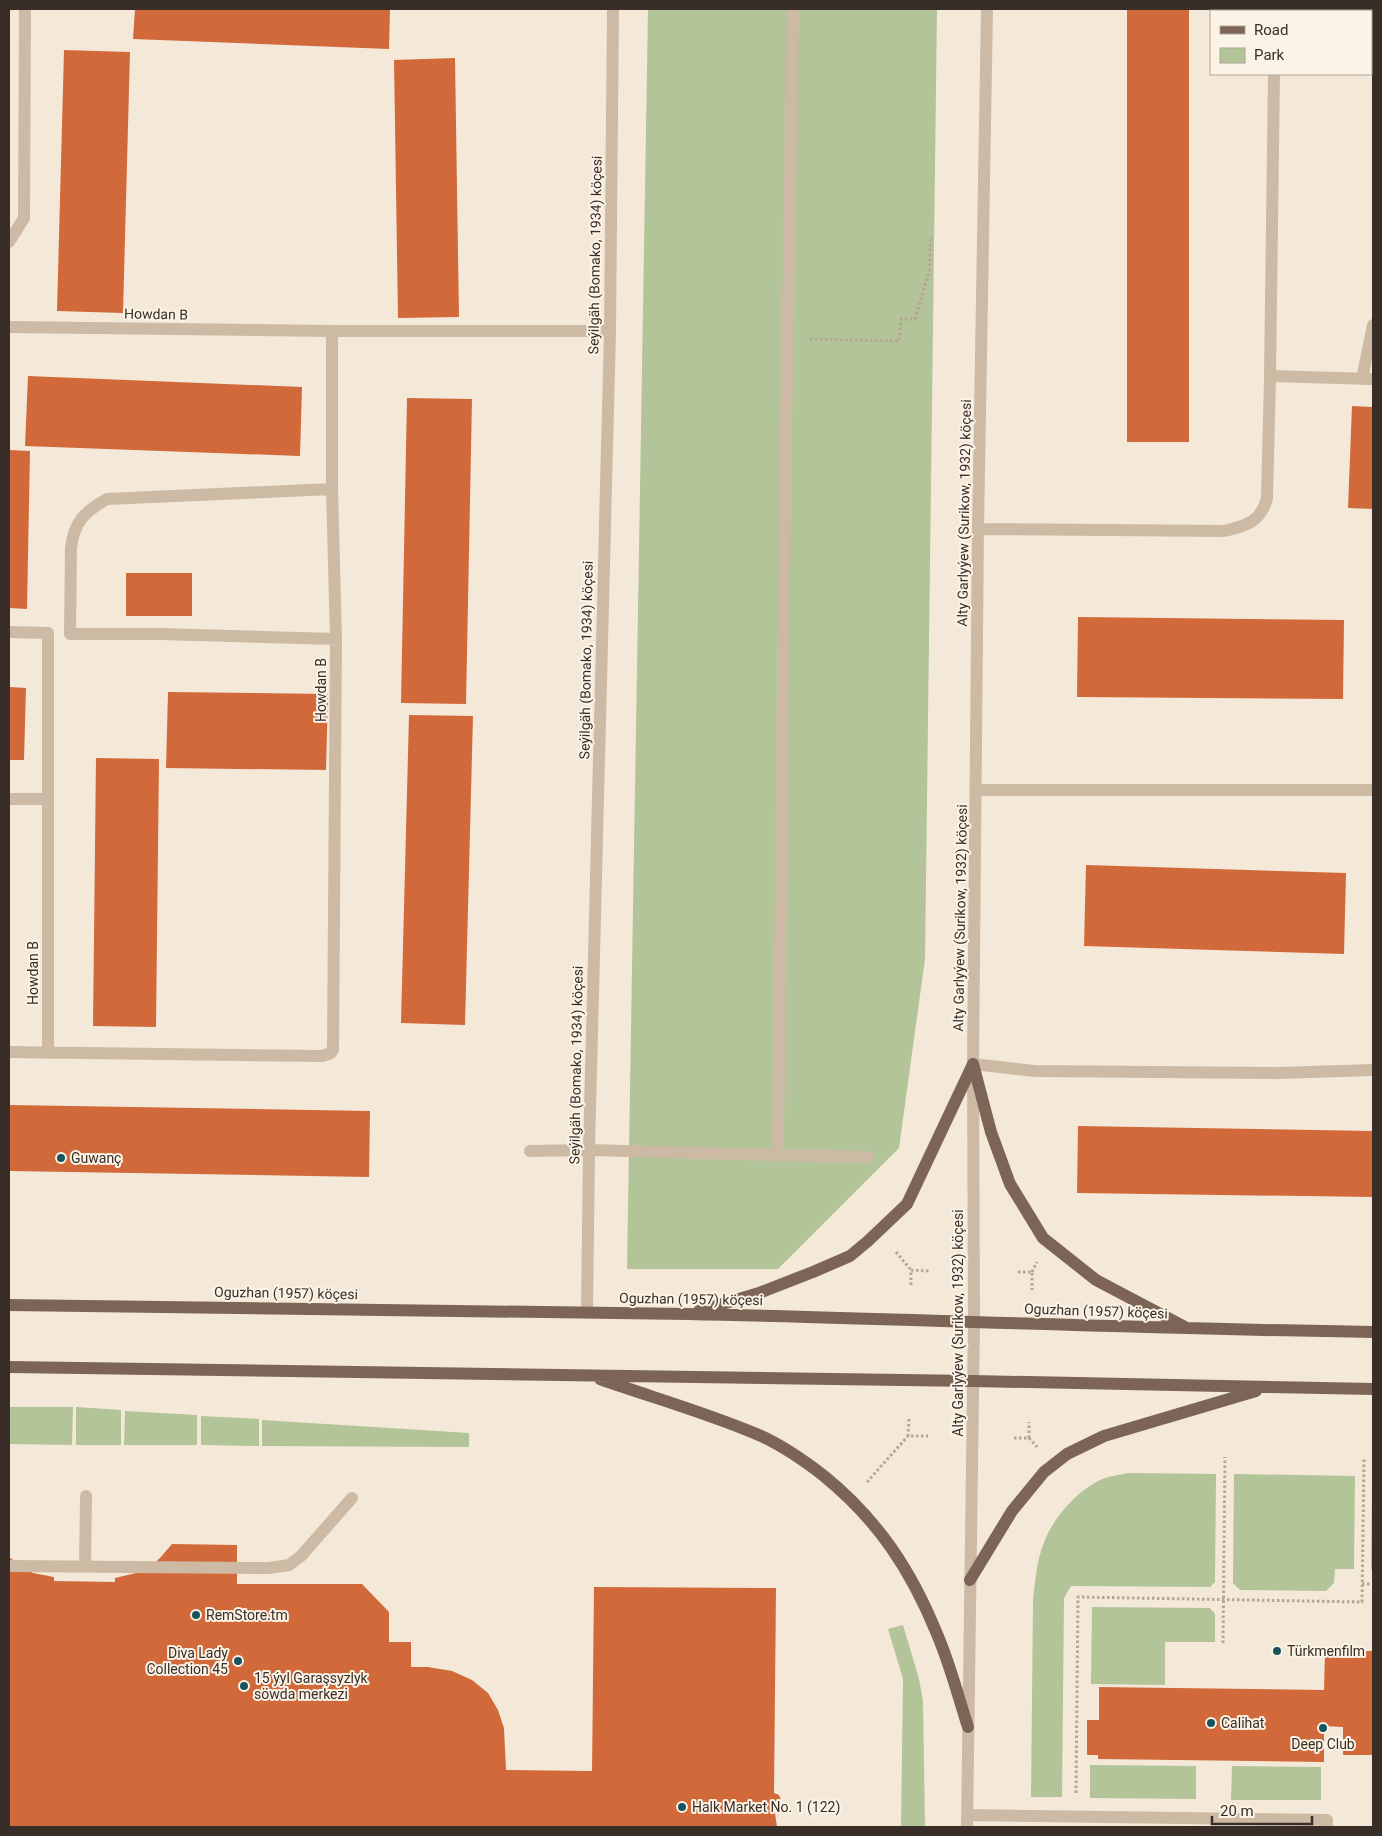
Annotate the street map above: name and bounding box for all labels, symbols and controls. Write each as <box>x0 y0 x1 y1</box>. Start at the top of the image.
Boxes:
legend <box>1210 10 1372 75</box>
text: Road <box>1254 21 1288 39</box>
text: Park <box>1254 46 1285 64</box>
street label: Seýilgäh (Bomako, 1934) köçesi <box>585 156 606 355</box>
street label: Howdan B <box>124 305 188 323</box>
street label: Alty Garlyýew (Surikow, 1932) köçesi <box>954 399 975 627</box>
street label: Seýilgäh (Bomako, 1934) köçesi <box>576 561 597 760</box>
street label: Howdan B <box>313 658 329 722</box>
street label: Alty Garlyýew (Surikow, 1932) köçesi <box>950 804 971 1032</box>
street label: Howdan B <box>25 941 41 1005</box>
street label: Seýilgäh (Bomako, 1934) köçesi <box>566 966 587 1165</box>
place label: Guwanç <box>71 1150 121 1166</box>
marker: Guwanç <box>55 1152 67 1164</box>
street label: Alty Garlyýew (Surikow, 1932) köçesi <box>950 1209 967 1437</box>
street label: Oguzhan (1957) köçesi <box>214 1284 358 1303</box>
street label: Oguzhan (1957) köçesi <box>619 1290 763 1309</box>
street label: Oguzhan (1957) köçesi <box>1024 1300 1168 1323</box>
place label: RemStore.tm <box>206 1607 288 1623</box>
marker: RemStore.tm <box>190 1609 202 1621</box>
place label: Türkmenfilm <box>1287 1643 1365 1659</box>
place label: Diva Lady Collection 45 <box>146 1645 228 1677</box>
marker: Türkmenfilm <box>1271 1645 1283 1657</box>
marker: Diva Lady Collection 45 <box>232 1655 244 1667</box>
place label: 15 ýyl Garaşsyzlyk söwda merkezi <box>254 1670 369 1702</box>
marker: 15 ýyl Garaşsyzlyk söwda merkezi <box>238 1680 250 1692</box>
place label: Calihat <box>1221 1715 1265 1731</box>
marker: Calihat <box>1205 1717 1217 1729</box>
marker: Deep Club <box>1317 1722 1329 1734</box>
place label: Deep Club <box>1291 1736 1355 1752</box>
scale bar <box>1212 1794 1312 1826</box>
place label: Halk Market No. 1 (122) <box>692 1799 840 1816</box>
marker: Halk Market No. 1 (122) <box>676 1801 688 1813</box>
text: 20 m <box>1220 1802 1254 1820</box>

